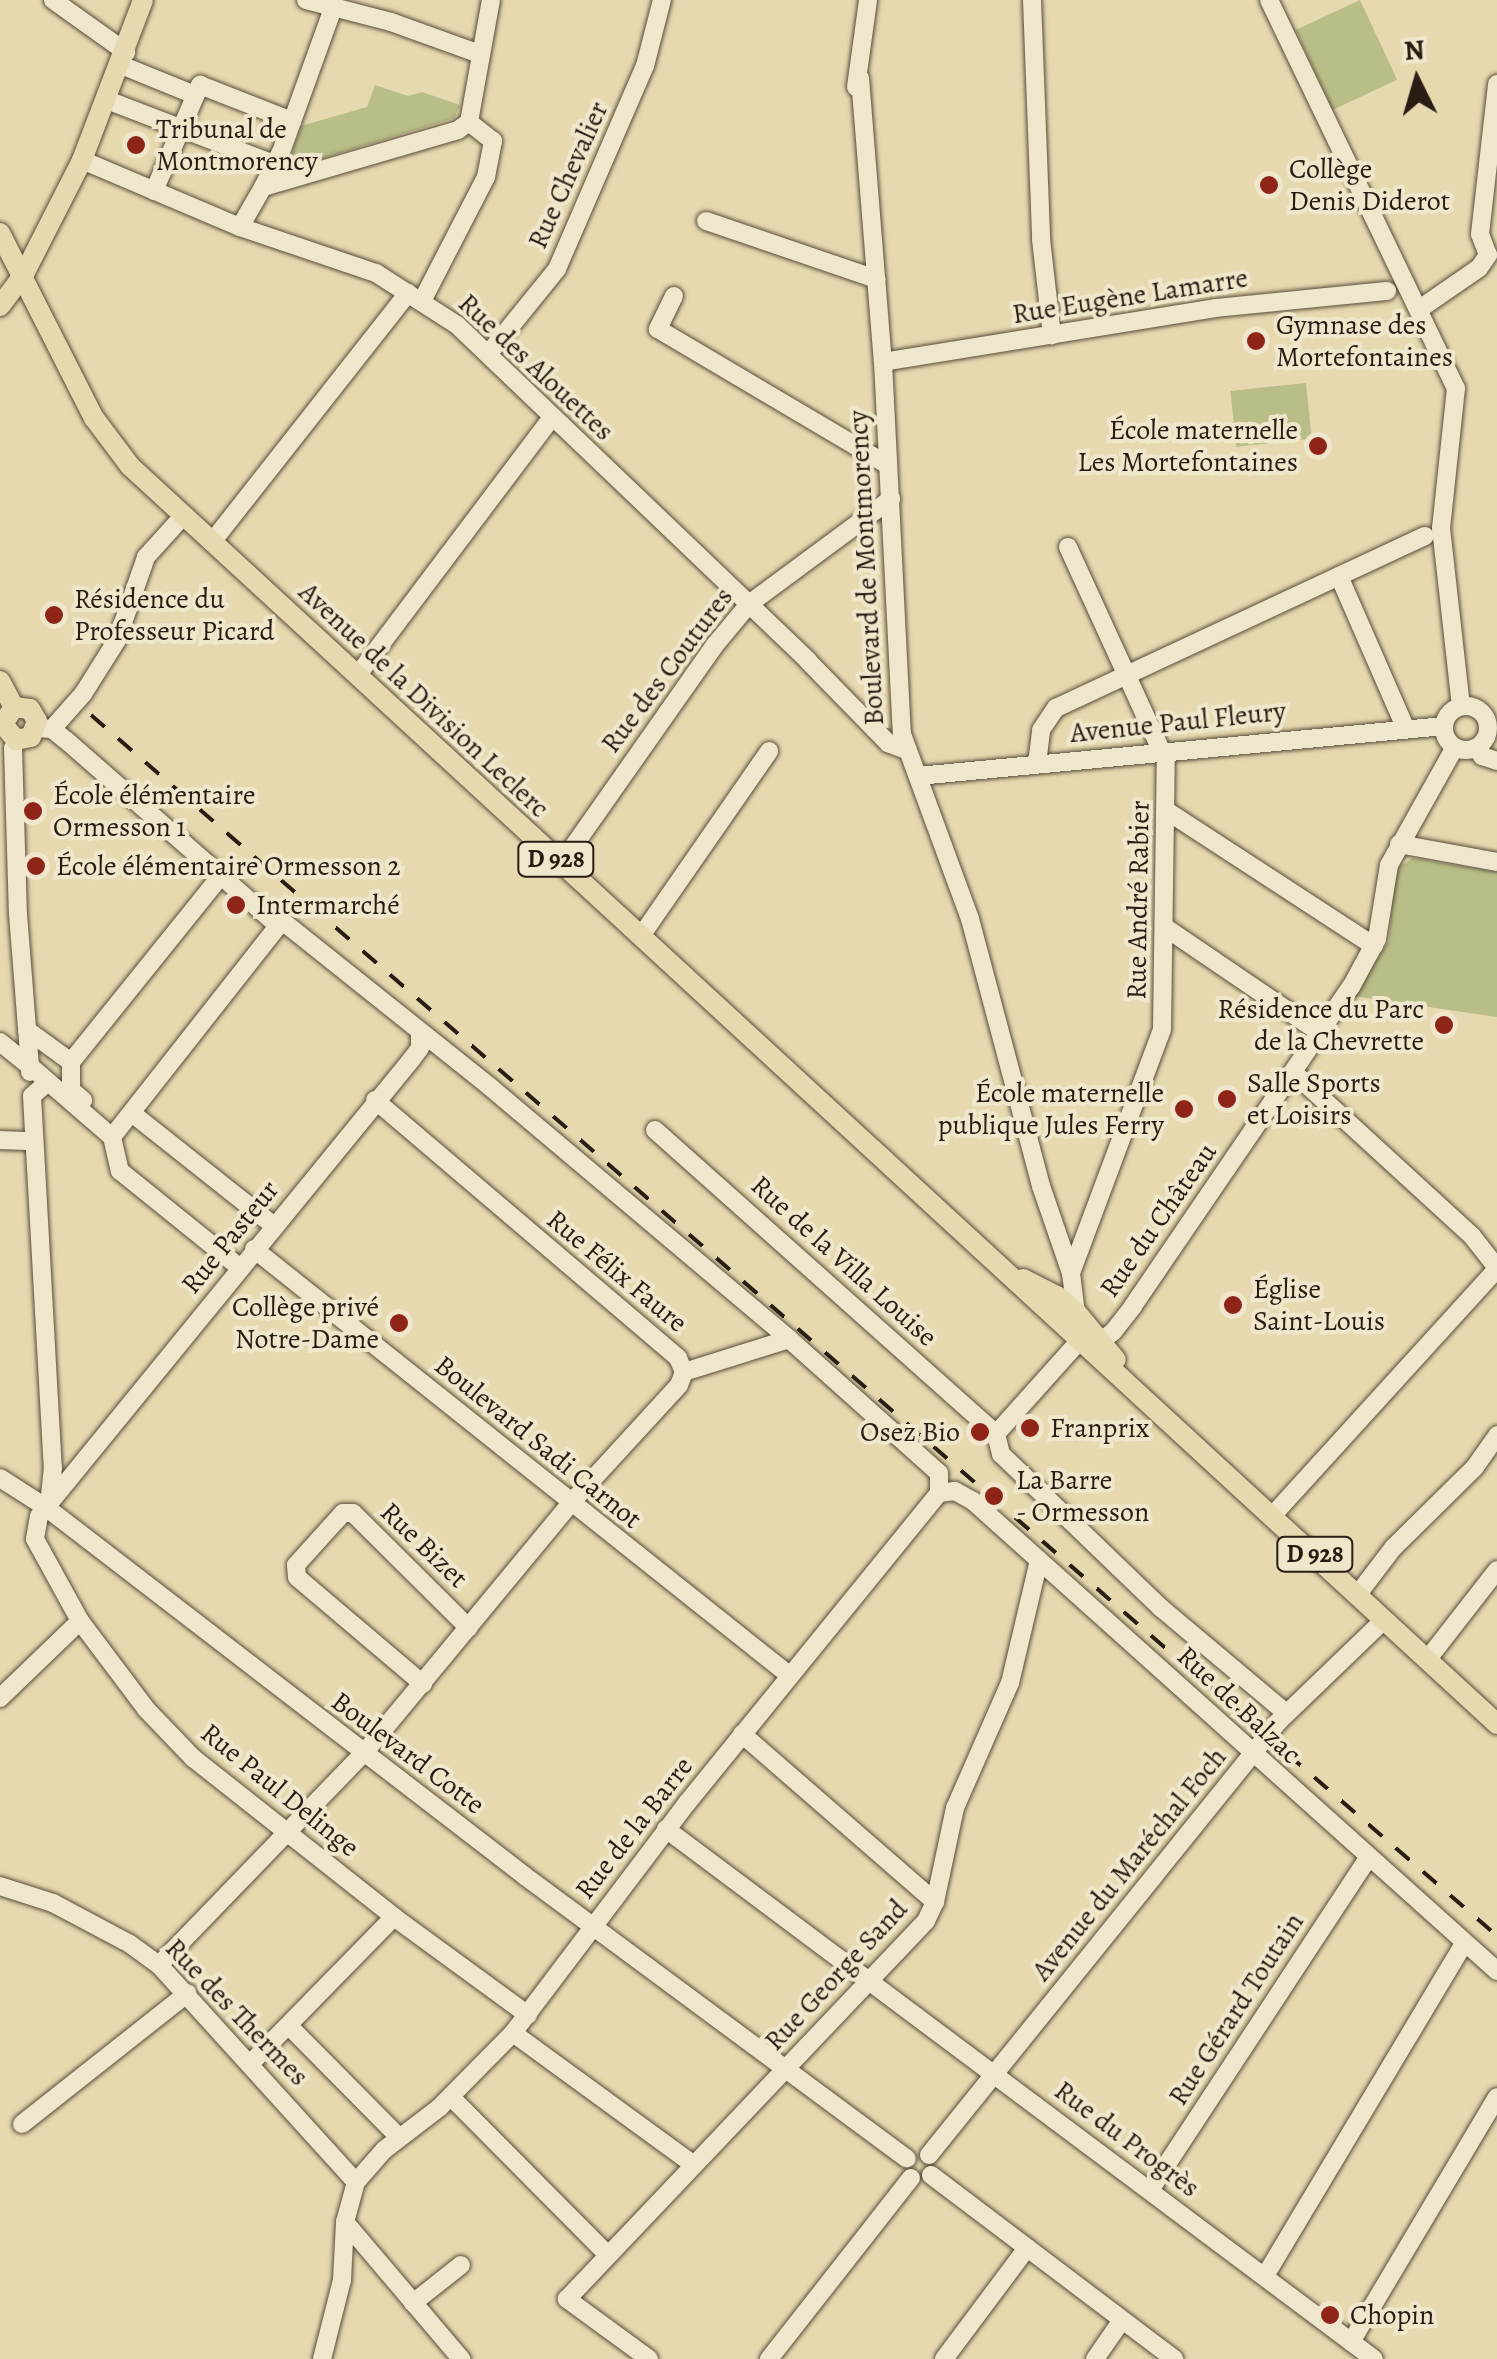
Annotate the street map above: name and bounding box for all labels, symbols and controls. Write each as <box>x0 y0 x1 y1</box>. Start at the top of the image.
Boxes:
north arrow <box>1367 30 1467 130</box>
text: N <box>1403 30 1426 70</box>
street label: Rue Chevalier <box>521 96 615 254</box>
place label: Tribunal de Montmorency <box>156 112 318 178</box>
marker: Tribunal de Montmorency <box>125 134 147 156</box>
place label: Collège Denis Diderot <box>1289 152 1450 218</box>
marker: Collège Denis Diderot <box>1258 174 1280 196</box>
street label: Rue Eugène Lamarre <box>1010 261 1250 331</box>
street label: Rue des Alouettes <box>451 286 621 448</box>
place label: Gymnase des Mortefontaines <box>1276 308 1453 374</box>
marker: Gymnase des Mortefontaines <box>1245 330 1267 352</box>
street label: Boulevard de Montmorency <box>841 409 891 727</box>
place label: École maternelle Les Mortefontaines <box>1078 413 1298 479</box>
marker: École maternelle Les Mortefontaines <box>1307 435 1329 457</box>
street label: Avenue de la Division Leclerc <box>292 575 556 825</box>
street label: Rue des Coutures <box>594 581 740 759</box>
place label: Résidence du Professeur Picard <box>74 582 274 648</box>
marker: Résidence du Professeur Picard <box>43 604 65 626</box>
street label: Avenue Paul Fleury <box>1068 694 1288 750</box>
place label: École élémentaire Ormesson 1 <box>53 778 255 844</box>
marker: École élémentaire Ormesson 1 <box>22 800 44 822</box>
street label: Rue André Rabier <box>1119 800 1157 1000</box>
road number: D 928 <box>516 839 596 879</box>
place label: École élémentaire Ormesson 2 <box>56 849 401 883</box>
marker: École élémentaire Ormesson 2 <box>25 855 47 877</box>
place label: Intermarché <box>256 888 400 922</box>
marker: Intermarché <box>225 894 247 916</box>
place label: Résidence du Parc de la Chevrette <box>1218 992 1424 1058</box>
marker: Résidence du Parc de la Chevrette <box>1433 1014 1455 1036</box>
place label: Salle Sports et Loisirs <box>1247 1066 1381 1132</box>
place label: École maternelle publique Jules Ferry <box>938 1076 1164 1142</box>
marker: Salle Sports et Loisirs <box>1216 1088 1238 1110</box>
marker: École maternelle publique Jules Ferry <box>1173 1098 1195 1120</box>
street label: Rue du Château <box>1092 1136 1224 1304</box>
street label: Rue de la Villa Louise <box>744 1169 944 1353</box>
street label: Rue Pasteur <box>174 1173 286 1301</box>
street label: Rue Félix Faure <box>540 1203 694 1339</box>
place label: Église Saint-Louis <box>1253 1272 1385 1338</box>
place label: Collège privé Notre-Dame <box>232 1290 379 1356</box>
marker: Église Saint-Louis <box>1222 1294 1244 1316</box>
marker: Collège privé Notre-Dame <box>388 1312 410 1334</box>
street label: Boulevard Sadi Carnot <box>428 1348 648 1536</box>
place label: Franprix <box>1050 1411 1149 1445</box>
place label: Osez Bio <box>860 1415 960 1449</box>
marker: Franprix <box>1019 1417 1041 1439</box>
marker: Osez Bio <box>969 1421 991 1443</box>
place label: La Barre - Ormesson <box>1016 1463 1150 1529</box>
marker: La Barre - Ormesson <box>981 1483 1007 1509</box>
street label: Rue Bizet <box>373 1495 475 1595</box>
road number: D 928 <box>1275 1534 1355 1574</box>
street label: Rue de Balzac <box>1170 1639 1308 1771</box>
street label: Boulevard Cotte <box>325 1685 491 1821</box>
street label: Rue Paul Delinge <box>194 1716 366 1864</box>
street label: Avenue du Maréchal Foch <box>1025 1741 1233 1987</box>
street label: Rue de la Barre <box>568 1750 700 1906</box>
street label: Rue George Sand <box>757 1892 915 2058</box>
street label: Rue Gérard Toutain <box>1161 1906 1311 2112</box>
street label: Rue des Thermes <box>158 1931 316 2093</box>
street label: Rue du Progrès <box>1048 2074 1206 2204</box>
place label: Chopin <box>1350 2298 1434 2332</box>
marker: Chopin <box>1319 2304 1341 2326</box>

